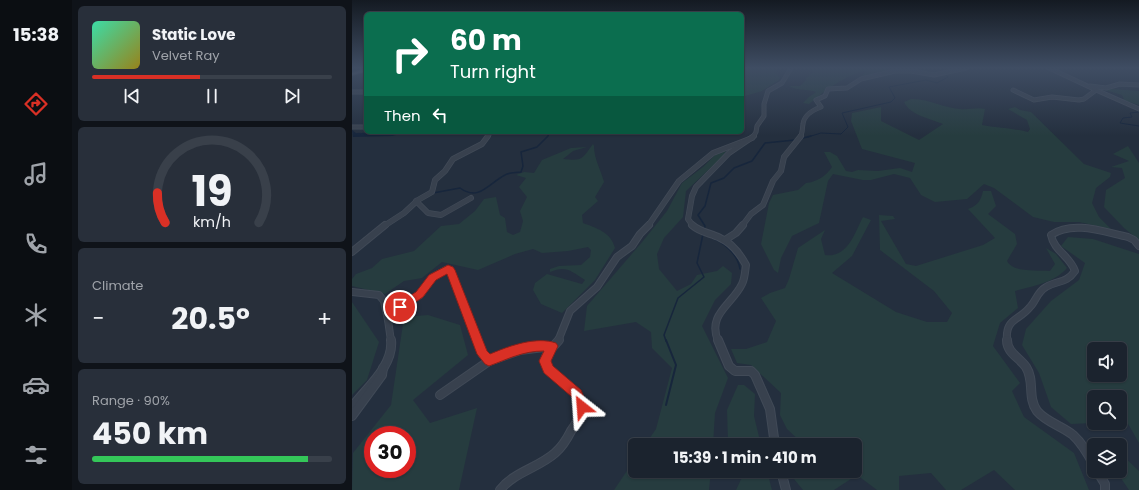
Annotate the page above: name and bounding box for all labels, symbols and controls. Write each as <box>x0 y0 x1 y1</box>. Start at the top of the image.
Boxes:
text: 60 m <box>450 21 522 60</box>
text: 15:38 <box>13 22 59 47</box>
text: Static Love <box>152 24 236 45</box>
icon: right <box>384 28 436 80</box>
text: Velvet Ray <box>152 46 220 65</box>
text: Turn right <box>450 59 536 84</box>
icon: previous <box>121 85 143 107</box>
icon: pause <box>201 85 223 107</box>
icon: next <box>281 85 303 107</box>
icon: directions <box>22 90 50 118</box>
icon: left <box>429 104 451 126</box>
text: Then <box>384 105 421 126</box>
icon: music <box>22 160 50 188</box>
text: 19 <box>191 161 233 220</box>
text: km/h <box>193 211 231 231</box>
icon: phone <box>22 230 50 258</box>
text: Climate <box>92 276 143 295</box>
pin <box>383 290 417 324</box>
icon: arrive <box>389 296 411 318</box>
text: 20.5° <box>171 297 250 340</box>
icon: climate <box>22 301 50 329</box>
text: − <box>92 303 104 334</box>
text: + <box>317 303 332 334</box>
map controls <box>1087 342 1127 478</box>
button: sound <box>1087 342 1127 382</box>
icon: car <box>22 371 50 399</box>
position arrow <box>561 386 603 428</box>
button: search <box>1087 390 1127 430</box>
text: Range · 90% <box>92 391 170 410</box>
text: 450 km <box>92 412 208 455</box>
speed limit sign: 30 <box>364 426 416 478</box>
button: layers <box>1087 438 1127 478</box>
icon: filters <box>22 441 50 469</box>
text: 15:39 · 1 min · 410 m <box>673 447 817 468</box>

